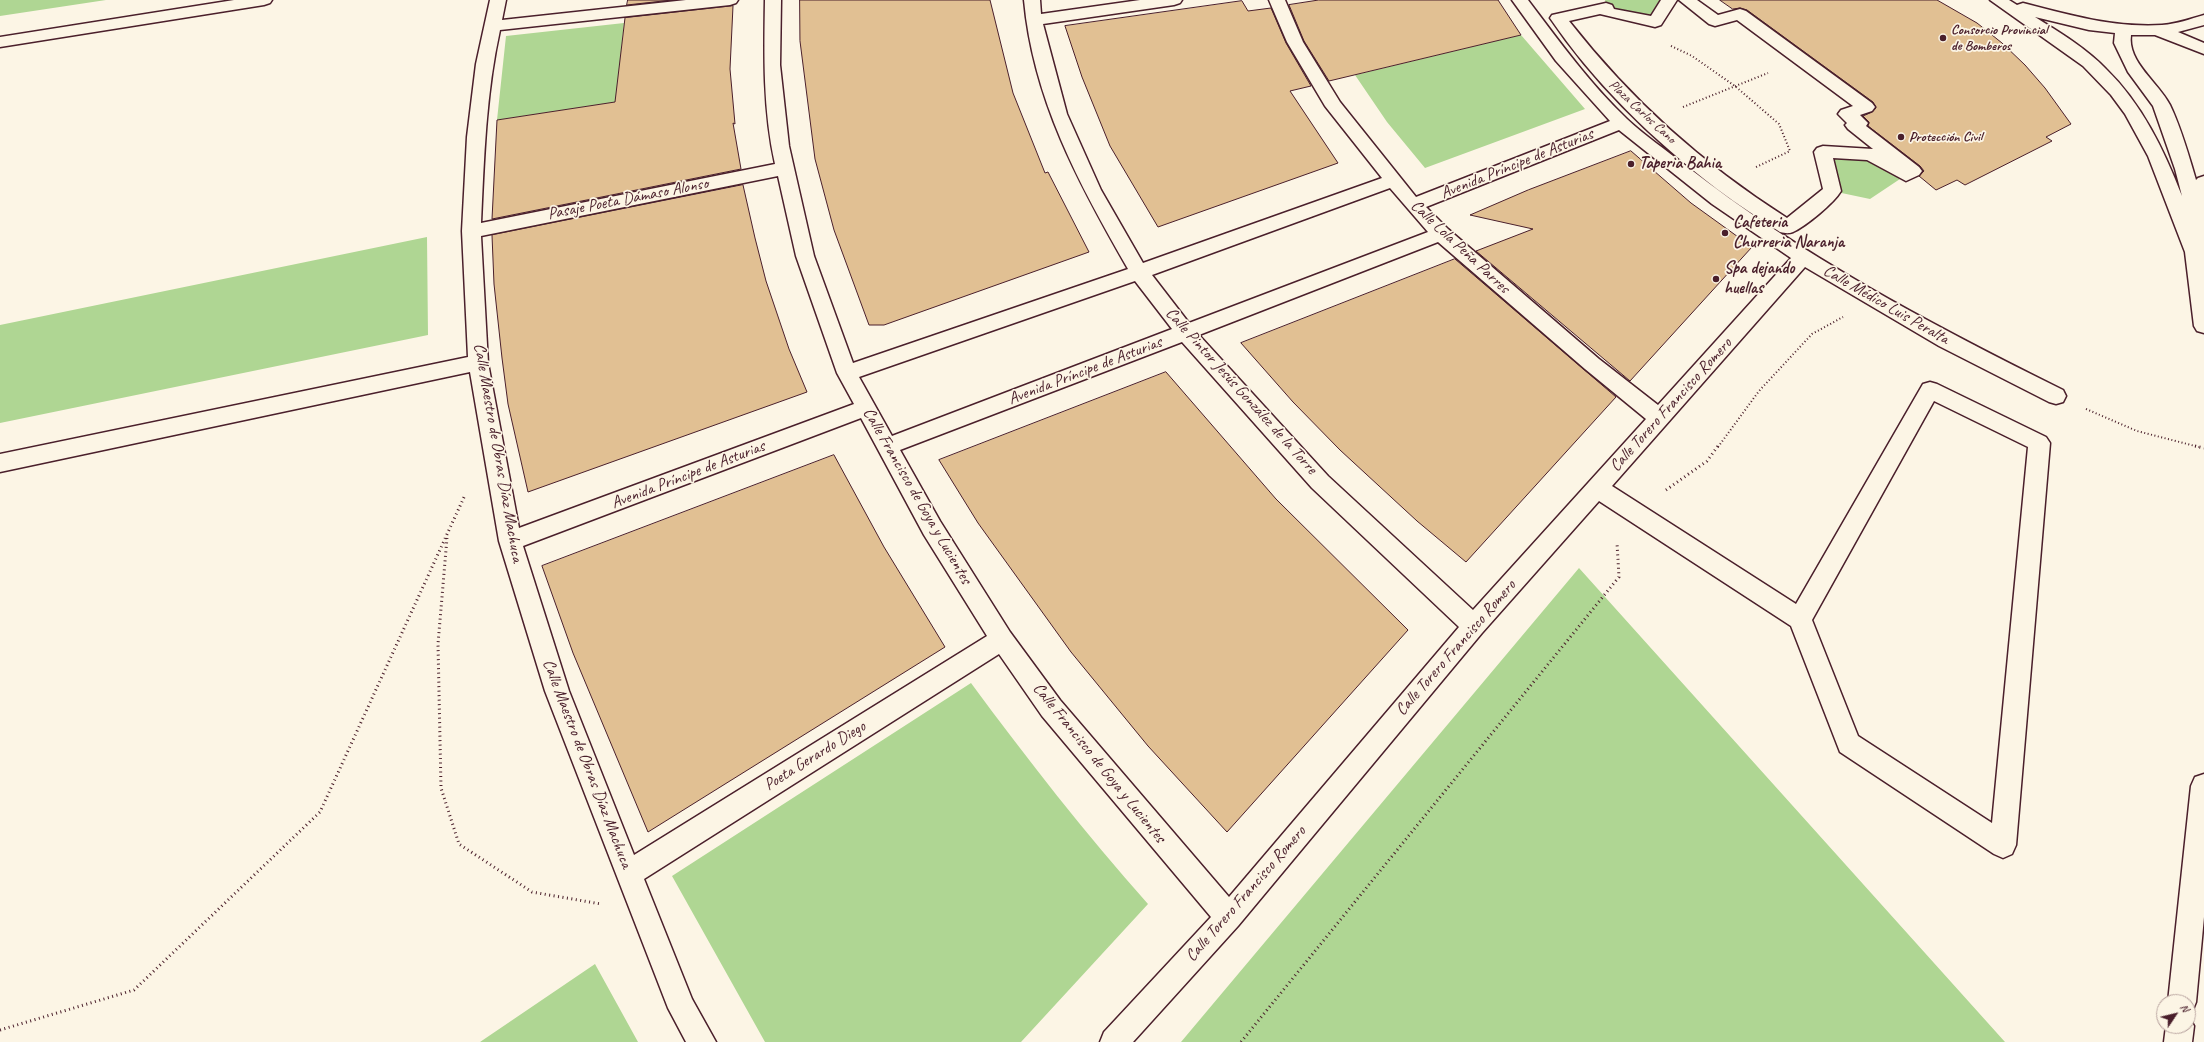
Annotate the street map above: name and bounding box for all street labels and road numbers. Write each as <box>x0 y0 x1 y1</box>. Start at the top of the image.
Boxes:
street label: Plaza Carlos Cano <box>1605 77 1679 147</box>
street label: Avenida Príncipe de Asturias <box>1438 124 1596 204</box>
street label: Pasaje Poeta Dámaso Alonso <box>546 173 710 225</box>
street label: Calle Lola Peña Parres <box>1406 196 1514 298</box>
street label: Calle Médico Luis Peralta <box>1819 261 1953 349</box>
street label: Calle Pintor Jesús González de la Torre <box>1161 303 1321 479</box>
street label: Avenida Príncipe de Asturias <box>1005 332 1165 410</box>
street label: Calle Torero Francisco Romero <box>1605 334 1737 476</box>
street label: Calle Maestro de Obras Díaz Machuca <box>469 342 527 564</box>
street label: Calle Francisco de Goya y Lucientes <box>858 404 976 588</box>
street label: Avenida Príncipe de Asturias <box>608 436 768 514</box>
street label: Calle Torero Francisco Romero <box>1391 576 1521 720</box>
street label: Calle Maestro de Obras Díaz Machuca <box>538 657 636 871</box>
street label: Calle Francisco de Goya y Lucientes <box>1028 679 1170 847</box>
street label: Poeta Gerardo Diego <box>760 717 870 795</box>
street label: Calle Torero Francisco Romero <box>1181 822 1311 966</box>

